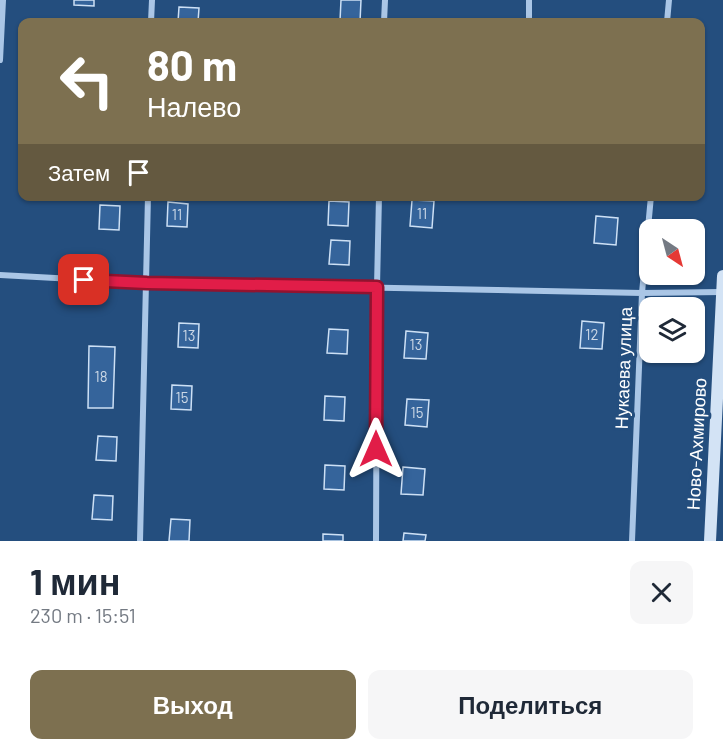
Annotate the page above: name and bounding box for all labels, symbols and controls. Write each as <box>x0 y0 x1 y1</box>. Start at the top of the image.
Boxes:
text: 80 m <box>147 39 237 89</box>
icon: left <box>48 42 126 120</box>
text: Налево <box>147 90 241 122</box>
icon: arrive <box>122 156 155 189</box>
text: Затем <box>48 159 110 185</box>
house number: 11 <box>417 204 427 222</box>
house number: 11 <box>172 205 182 223</box>
north arrow <box>639 219 705 285</box>
map controls <box>639 219 705 363</box>
pin <box>58 254 109 305</box>
icon: arrive <box>67 263 100 296</box>
button: layers <box>639 297 705 363</box>
street label: Нукаева улица <box>610 305 636 430</box>
house number: 12 <box>585 325 599 343</box>
house number: 13 <box>183 326 195 344</box>
house number: 13 <box>410 335 422 353</box>
house number: 18 <box>94 367 108 385</box>
street label: Ново-Ахмирово <box>682 377 710 511</box>
house number: 15 <box>176 388 188 406</box>
house number: 15 <box>411 403 423 421</box>
position arrow <box>344 417 408 481</box>
text: 1 мин <box>30 559 120 602</box>
button: close <box>630 561 693 624</box>
text: 230 m · 15:51 <box>30 603 136 627</box>
button: Выход <box>30 670 356 739</box>
button: Поделиться <box>368 670 693 739</box>

